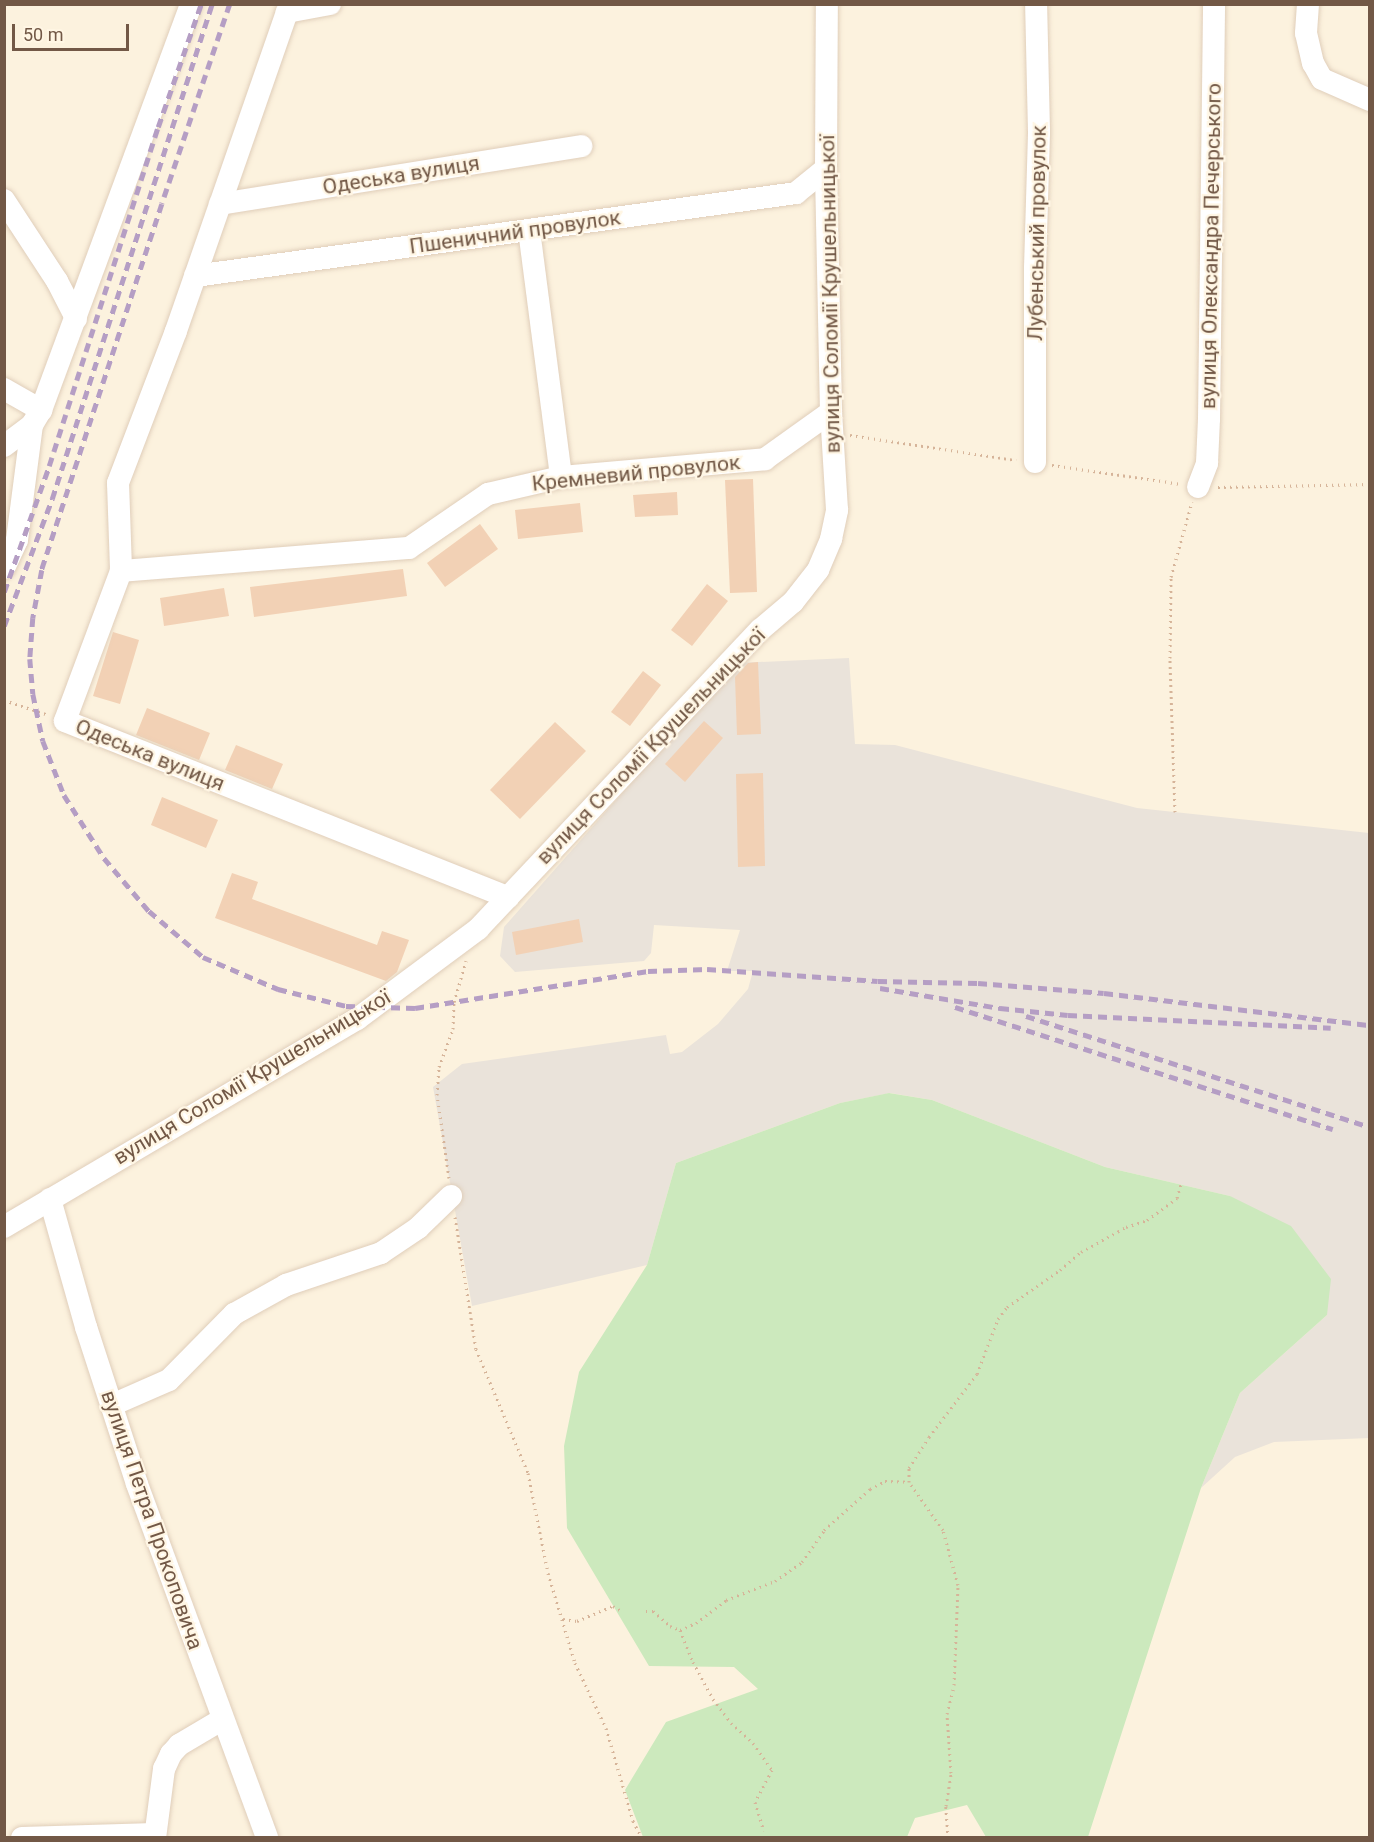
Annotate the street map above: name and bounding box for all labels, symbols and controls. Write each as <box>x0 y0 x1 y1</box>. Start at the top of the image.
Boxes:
scale bar <box>15 12 132 50</box>
text: 50 m <box>23 24 63 45</box>
street label: вулиця Олександра Печерського <box>1196 83 1226 409</box>
street label: Лубенський провулок <box>1023 125 1051 341</box>
street label: вулиця Соломії Крушельницької <box>815 135 845 453</box>
street label: Одеська вулиця <box>321 150 481 200</box>
street label: Пшеничний провулок <box>408 205 622 259</box>
street label: Кремневий провулок <box>531 450 741 496</box>
street label: вулиця Соломії Крушельницької <box>531 623 771 869</box>
street label: Одеська вулиця <box>72 714 228 796</box>
street label: вулиця Соломії Крушельницької <box>109 984 395 1170</box>
street label: вулиця Петра Прокоповича <box>96 1387 208 1653</box>

